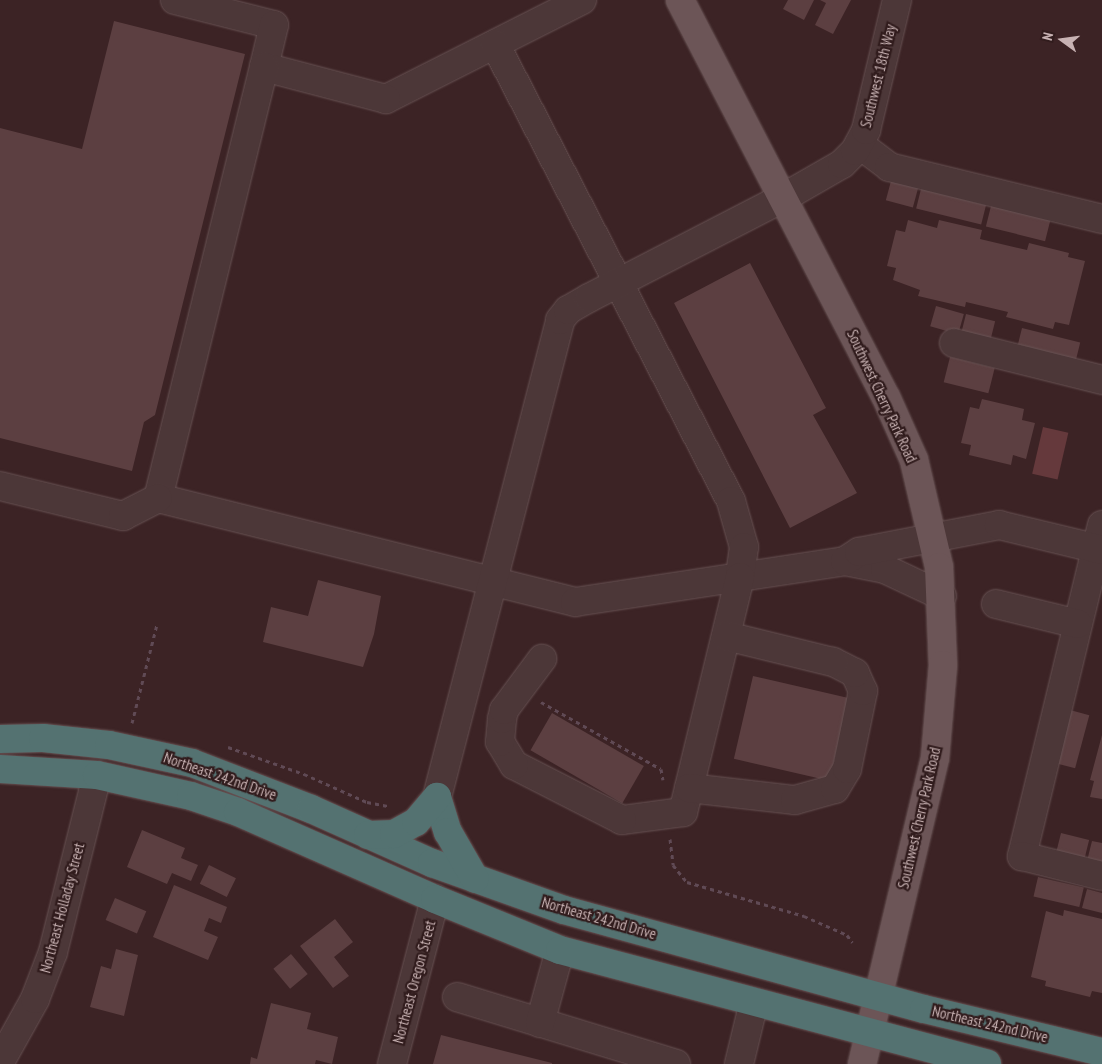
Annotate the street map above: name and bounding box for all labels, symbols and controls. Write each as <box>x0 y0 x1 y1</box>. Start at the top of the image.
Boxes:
north arrow <box>1037 15 1087 65</box>
street label: Southwest 18th Way <box>856 22 900 130</box>
text: N <box>1038 31 1057 42</box>
street label: Southwest Cherry Park Road <box>843 326 921 466</box>
street label: Southwest Cherry Park Road <box>894 745 944 891</box>
street label: Northeast 242nd Drive <box>161 748 279 804</box>
street label: Northeast Holladay Street <box>36 841 88 975</box>
street label: Northeast 242nd Drive <box>540 893 658 943</box>
street label: Northeast Oregon Street <box>389 919 439 1045</box>
street label: Northeast 242nd Drive <box>930 1002 1050 1046</box>

